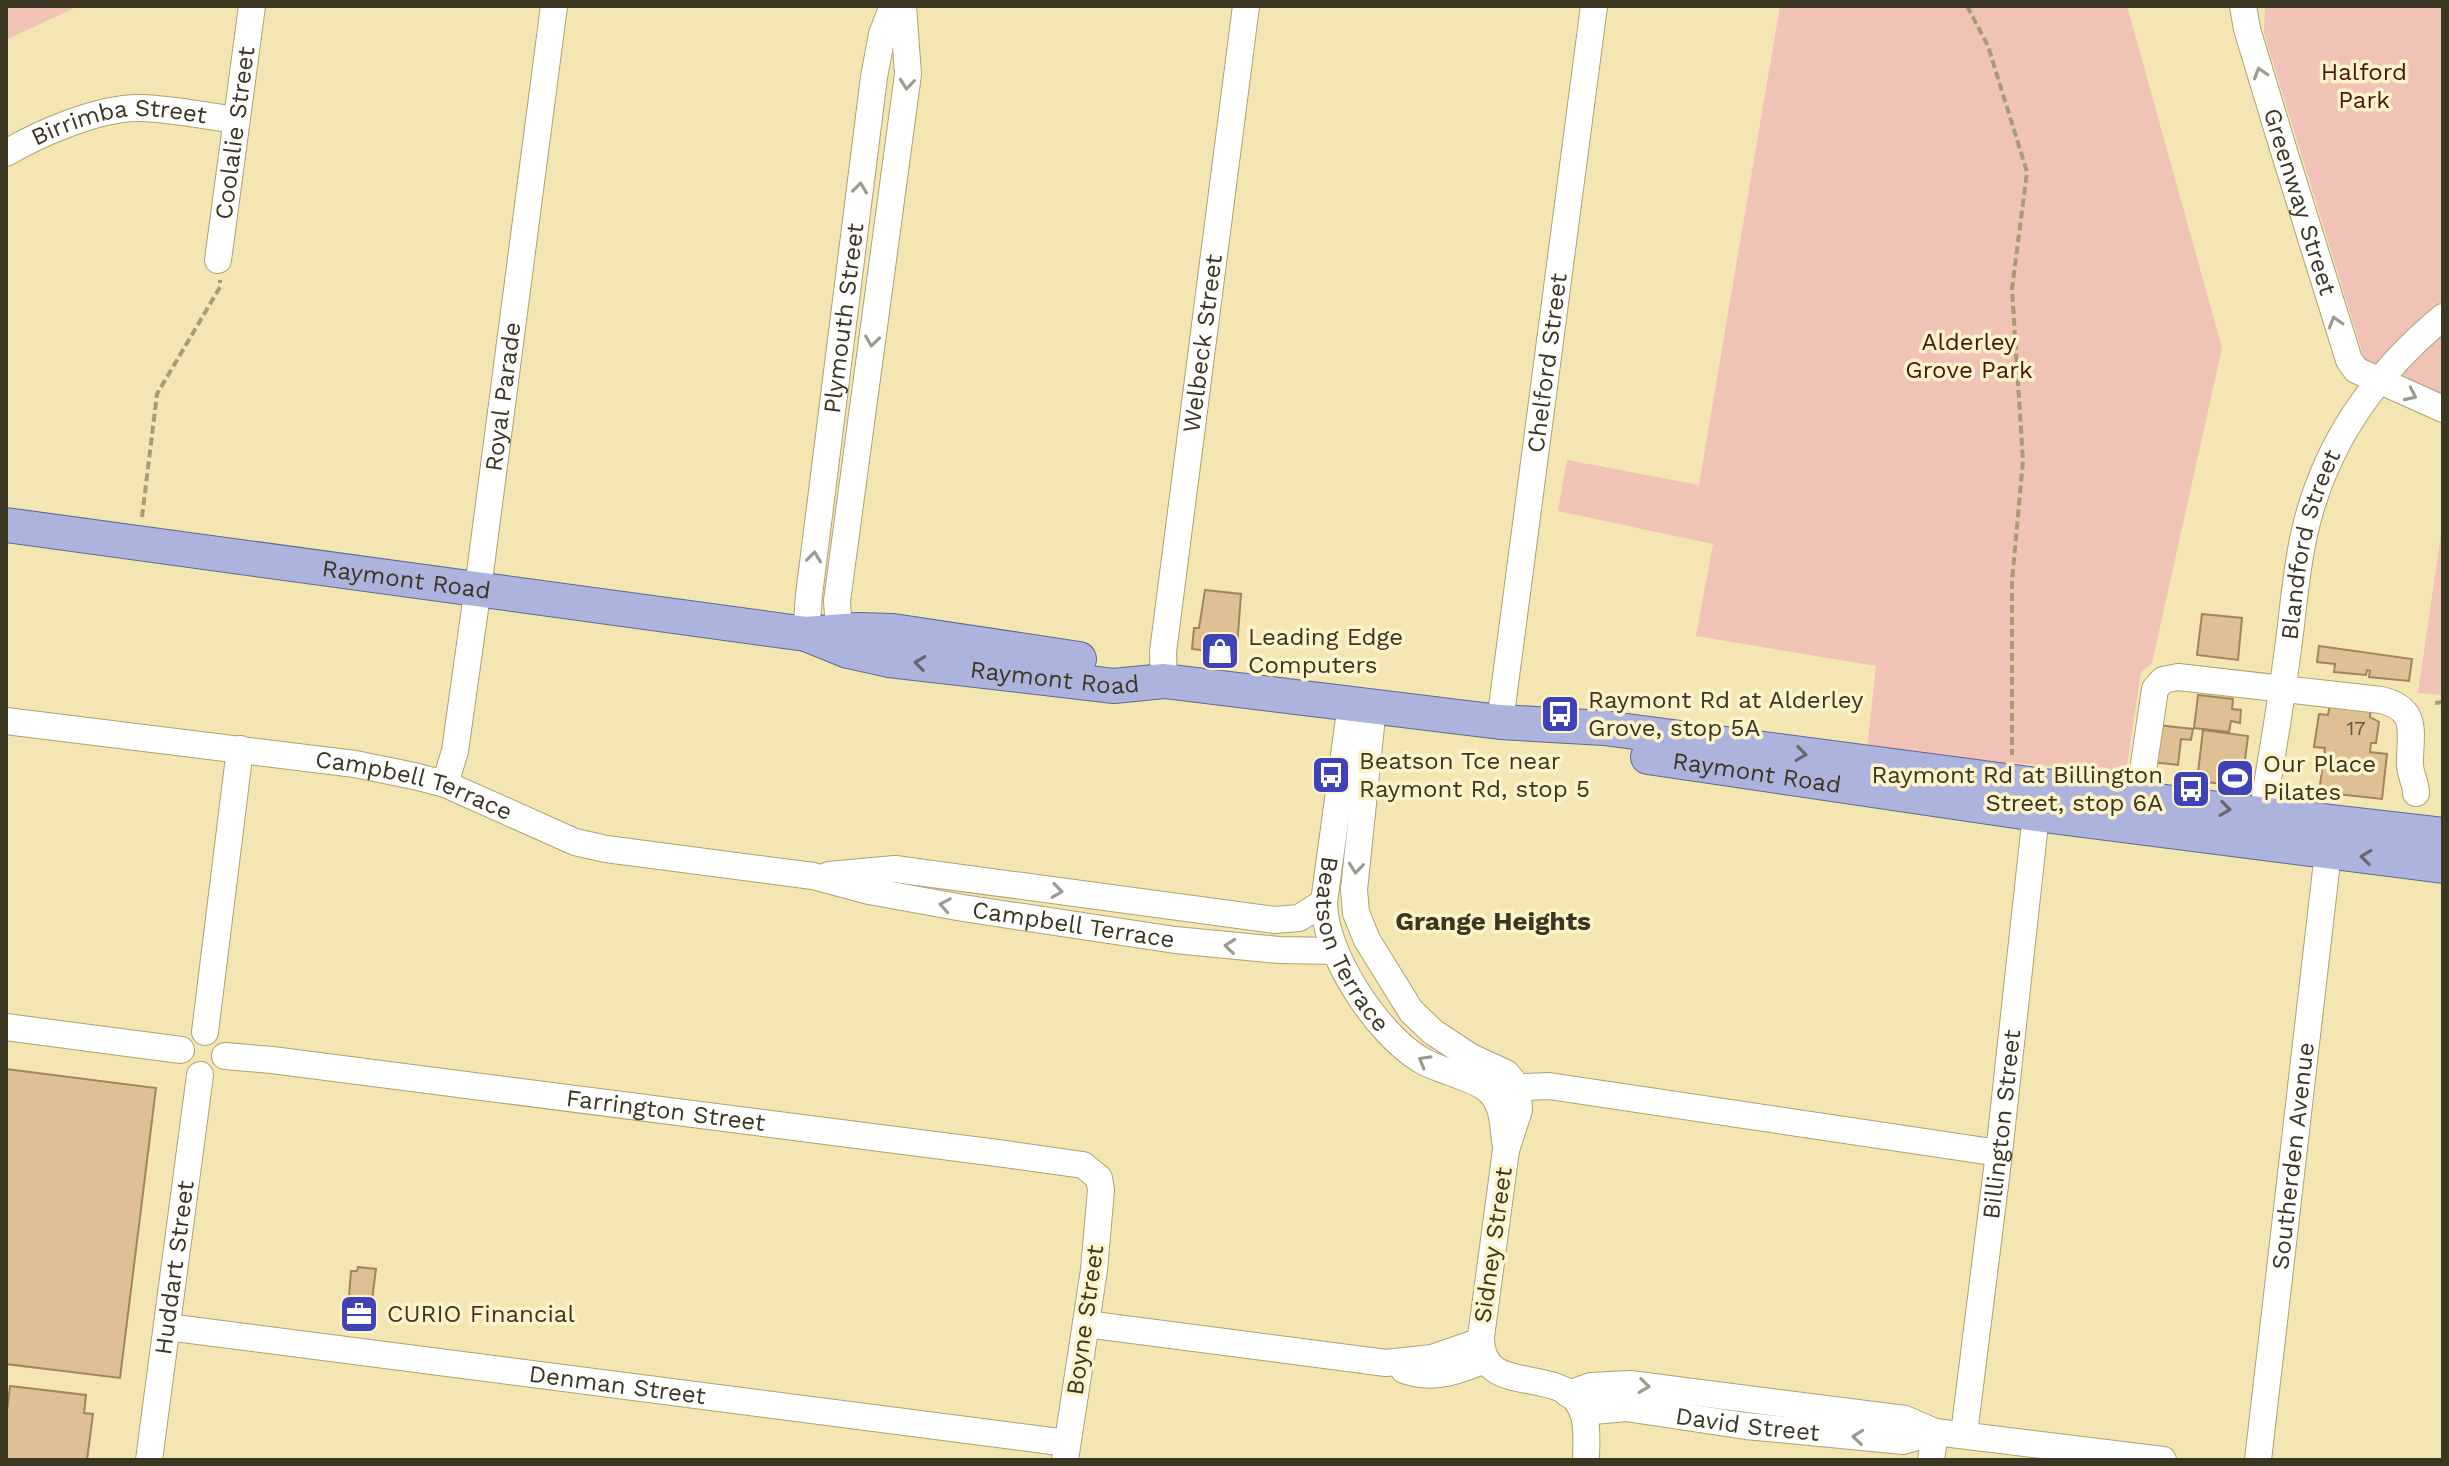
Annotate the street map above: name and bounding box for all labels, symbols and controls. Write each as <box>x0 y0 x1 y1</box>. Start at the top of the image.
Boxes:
street label: Coolalie Street <box>210 45 260 221</box>
park label: Halford Park <box>2321 58 2407 114</box>
one-way arrow <box>2253 67 2269 81</box>
one-way arrow <box>898 78 915 91</box>
street label: Birrimba Street <box>27 94 209 151</box>
street label: Greenway Street <box>2258 105 2342 299</box>
one-way arrow <box>851 181 868 195</box>
street label: Plymouth Street <box>818 222 870 415</box>
street label: Welbeck Street <box>1177 253 1228 434</box>
street label: Chelford Street <box>1521 272 1573 455</box>
one-way arrow <box>2329 316 2345 330</box>
street label: Royal Parade <box>479 320 527 473</box>
park label: Alderley Grove Park <box>1905 328 2033 384</box>
one-way arrow <box>864 334 881 348</box>
one-way arrow <box>2403 385 2417 401</box>
street label: Blandford Street <box>2275 445 2346 641</box>
one-way arrow <box>805 550 822 563</box>
street label: Raymont Road <box>320 554 492 605</box>
place label: Leading Edge Computers <box>1248 623 1403 679</box>
shop icon: Leading Edge Computers <box>1199 630 1241 672</box>
one-way arrow <box>913 655 926 672</box>
street label: Raymont Road <box>969 655 1141 700</box>
place label: Raymont Rd at Alderley Grove, stop 5A <box>1588 686 1864 742</box>
bus stop icon: Raymont Rd at Alderley Grove, stop 5A <box>1539 693 1581 735</box>
house number: 17 <box>2346 716 2366 740</box>
street label: Campbell Terrace <box>314 745 517 826</box>
one-way arrow <box>1794 745 1807 762</box>
place label: Beatson Tce near Raymont Rd, stop 5 <box>1359 747 1590 803</box>
street label: Raymont Road <box>1671 747 1843 799</box>
place label: Our Place Pilates <box>2263 750 2376 806</box>
bus stop icon: Beatson Tce near Raymont Rd, stop 5 <box>1310 754 1352 796</box>
sports icon: Our Place Pilates <box>2214 757 2256 799</box>
place label: Raymont Rd at Billington Street, stop 6A <box>1871 761 2163 817</box>
bus stop icon: Raymont Rd at Billington Street, stop 6A <box>2170 768 2212 810</box>
one-way arrow <box>2219 801 2232 818</box>
one-way arrow <box>2359 849 2372 866</box>
street label: Beatson Terrace <box>1310 855 1395 1037</box>
one-way arrow <box>1348 862 1365 875</box>
one-way arrow <box>1050 882 1064 899</box>
street label: Campbell Terrace <box>970 896 1177 954</box>
one-way arrow <box>938 898 952 915</box>
district label: Grange Heights <box>1395 906 1591 936</box>
one-way arrow <box>1223 938 1236 955</box>
street label: Billington Street <box>1977 1028 2026 1221</box>
street label: Southerden Avenue <box>2266 1041 2320 1271</box>
one-way arrow <box>1419 1055 1433 1071</box>
street label: Farrington Street <box>564 1084 767 1137</box>
street label: Sidney Street <box>1468 1165 1518 1325</box>
street label: Huddart Street <box>149 1179 200 1357</box>
street label: Boyne Street <box>1061 1243 1109 1397</box>
office icon: CURIO Financial <box>338 1293 380 1335</box>
place label: CURIO Financial <box>387 1300 575 1328</box>
street label: Denman Street <box>527 1360 707 1410</box>
one-way arrow <box>1637 1377 1651 1394</box>
street label: David Street <box>1674 1402 1821 1447</box>
one-way arrow <box>1851 1428 1864 1445</box>

